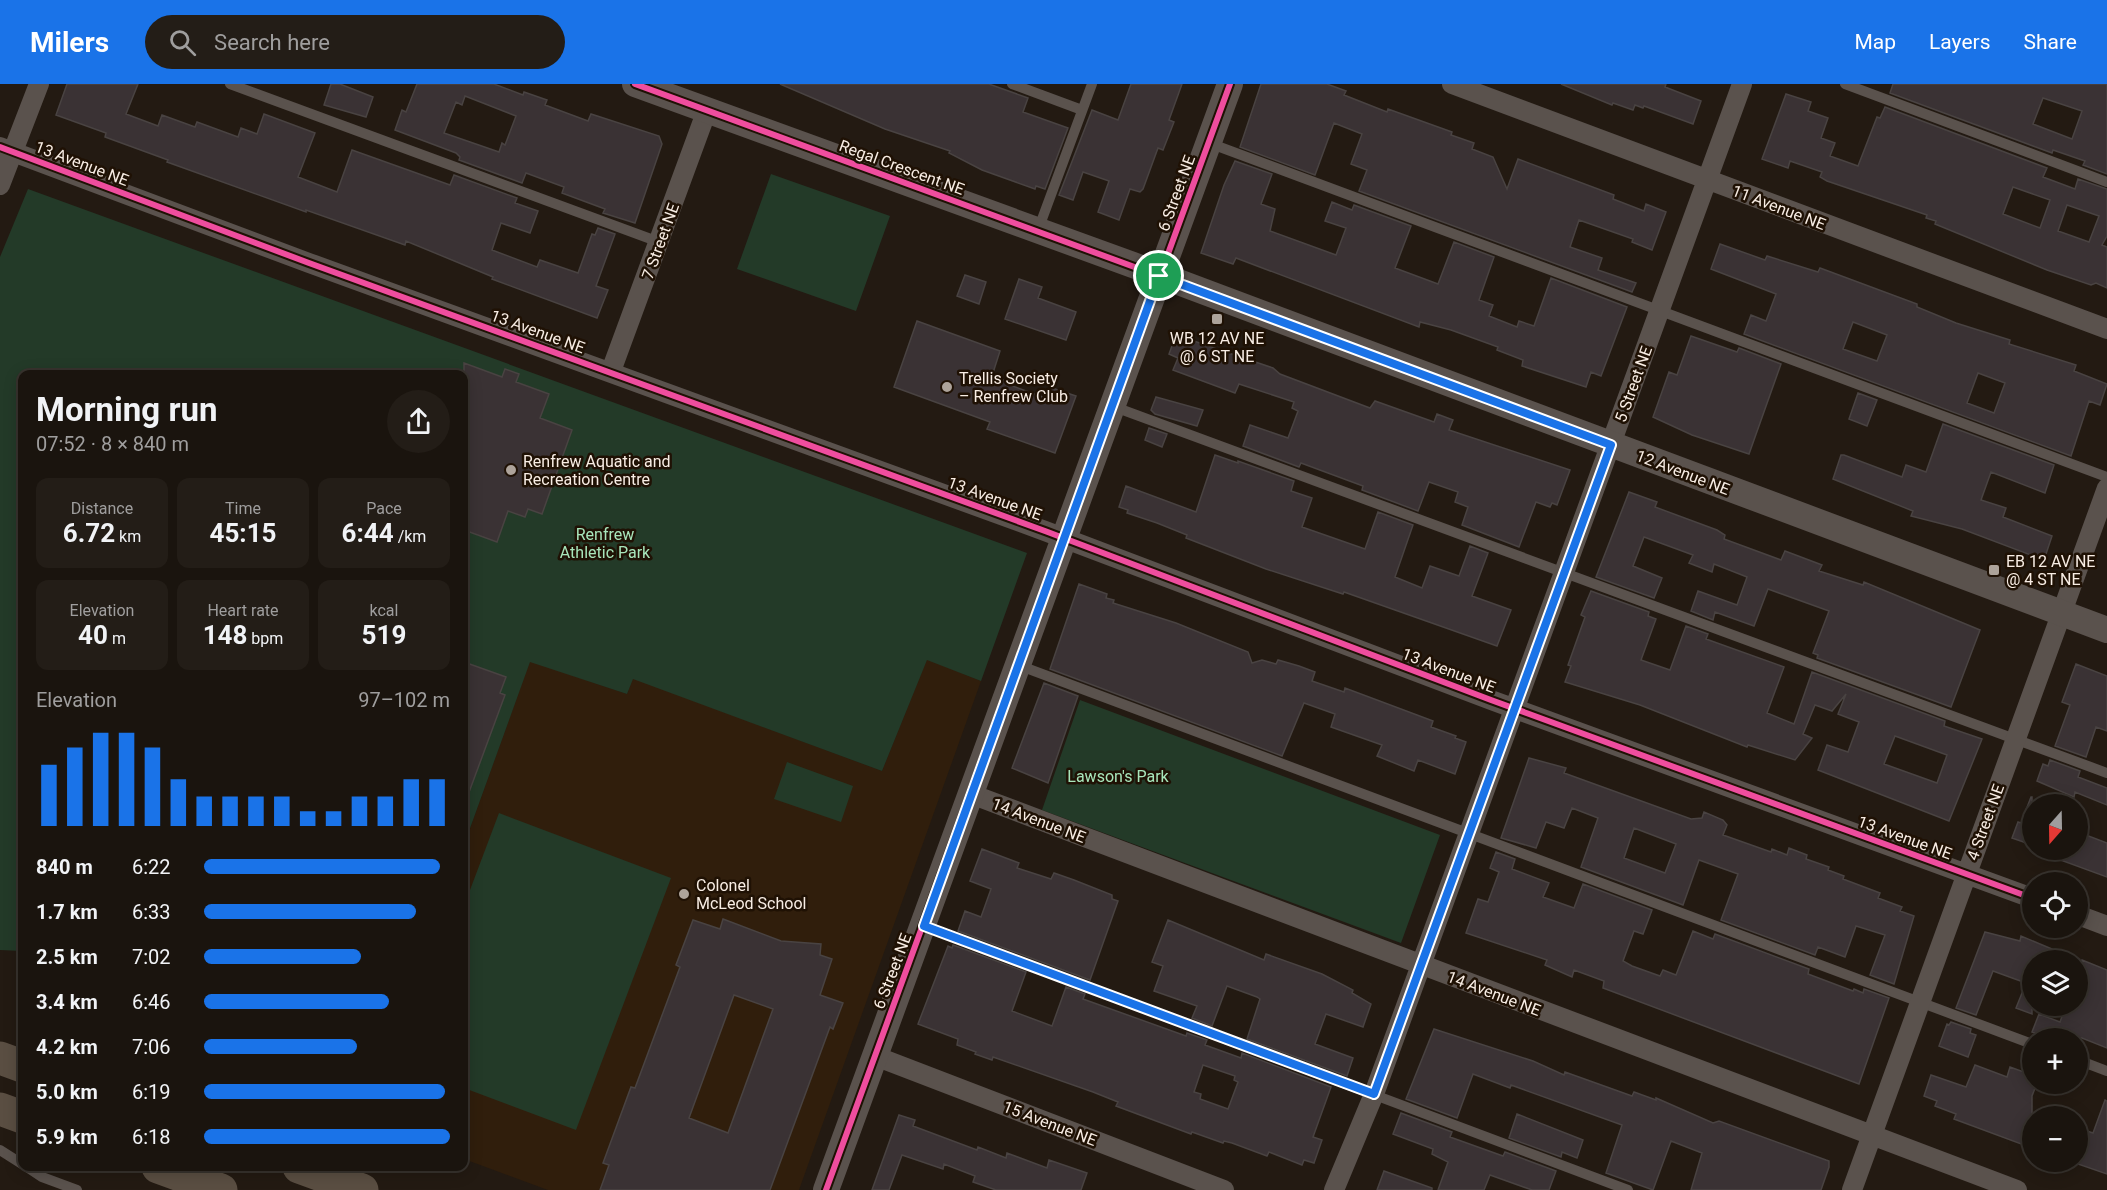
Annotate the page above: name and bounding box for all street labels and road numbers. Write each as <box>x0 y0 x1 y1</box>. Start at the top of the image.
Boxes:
street label: Regal Crescent NE <box>837 136 967 199</box>
street label: 13 Avenue NE <box>32 137 131 190</box>
street label: 6 Street NE <box>1154 152 1199 234</box>
street label: 11 Avenue NE <box>1729 181 1828 234</box>
street label: 7 Street NE <box>638 200 683 282</box>
street label: 13 Avenue NE <box>488 306 587 357</box>
street label: 5 Street NE <box>1611 343 1656 425</box>
street label: 12 Avenue NE <box>1633 446 1732 499</box>
street label: 13 Avenue NE <box>945 473 1044 524</box>
street label: 13 Avenue NE <box>1399 644 1498 697</box>
street label: 4 Street NE <box>1963 781 2008 863</box>
street label: 14 Avenue NE <box>989 794 1088 847</box>
street label: 13 Avenue NE <box>1855 812 1954 863</box>
street label: 6 Street NE <box>869 931 916 1012</box>
street label: 14 Avenue NE <box>1444 967 1543 1020</box>
street label: 15 Avenue NE <box>1000 1097 1099 1150</box>

